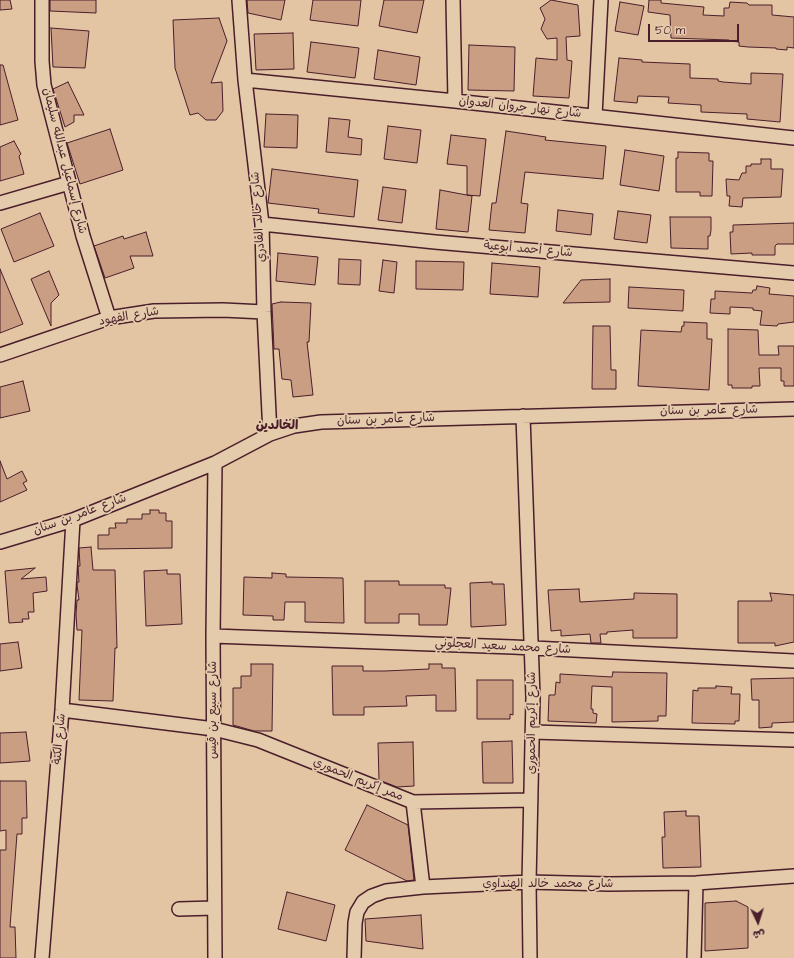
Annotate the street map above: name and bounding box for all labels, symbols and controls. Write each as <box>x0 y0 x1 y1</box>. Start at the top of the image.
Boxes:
scale bar <box>650 16 741 42</box>
text: 50 m <box>655 22 685 39</box>
street label: شارع إسماعيل عبدالله سليمان <box>39 87 89 235</box>
street label: شارع نهار جروان العدوان <box>458 94 582 122</box>
street label: شارع خالد القادري <box>249 171 269 263</box>
street label: شارع أحمد أبوعية <box>483 239 573 261</box>
street label: شارع الفهود <box>98 305 160 329</box>
street label: شارع عامر بن سنان <box>660 403 758 419</box>
street label: شارع عامر بن سنان <box>337 411 435 429</box>
district label: الخالدين <box>256 418 298 434</box>
street label: شارع عامر بن سنان <box>31 491 129 539</box>
street label: شارع محمد سعيد العجلوني <box>435 636 571 658</box>
street label: شارع سبيع بن قيس <box>206 661 220 759</box>
street label: شارع إكريم الحموري <box>525 672 539 774</box>
street label: شارع الكتة <box>51 713 69 765</box>
street label: ممر إكريم الحموري <box>311 755 405 805</box>
street label: شارع محمد خالد الهنداوي <box>483 877 613 891</box>
north arrow <box>738 902 778 942</box>
text: ش <box>752 927 765 942</box>

